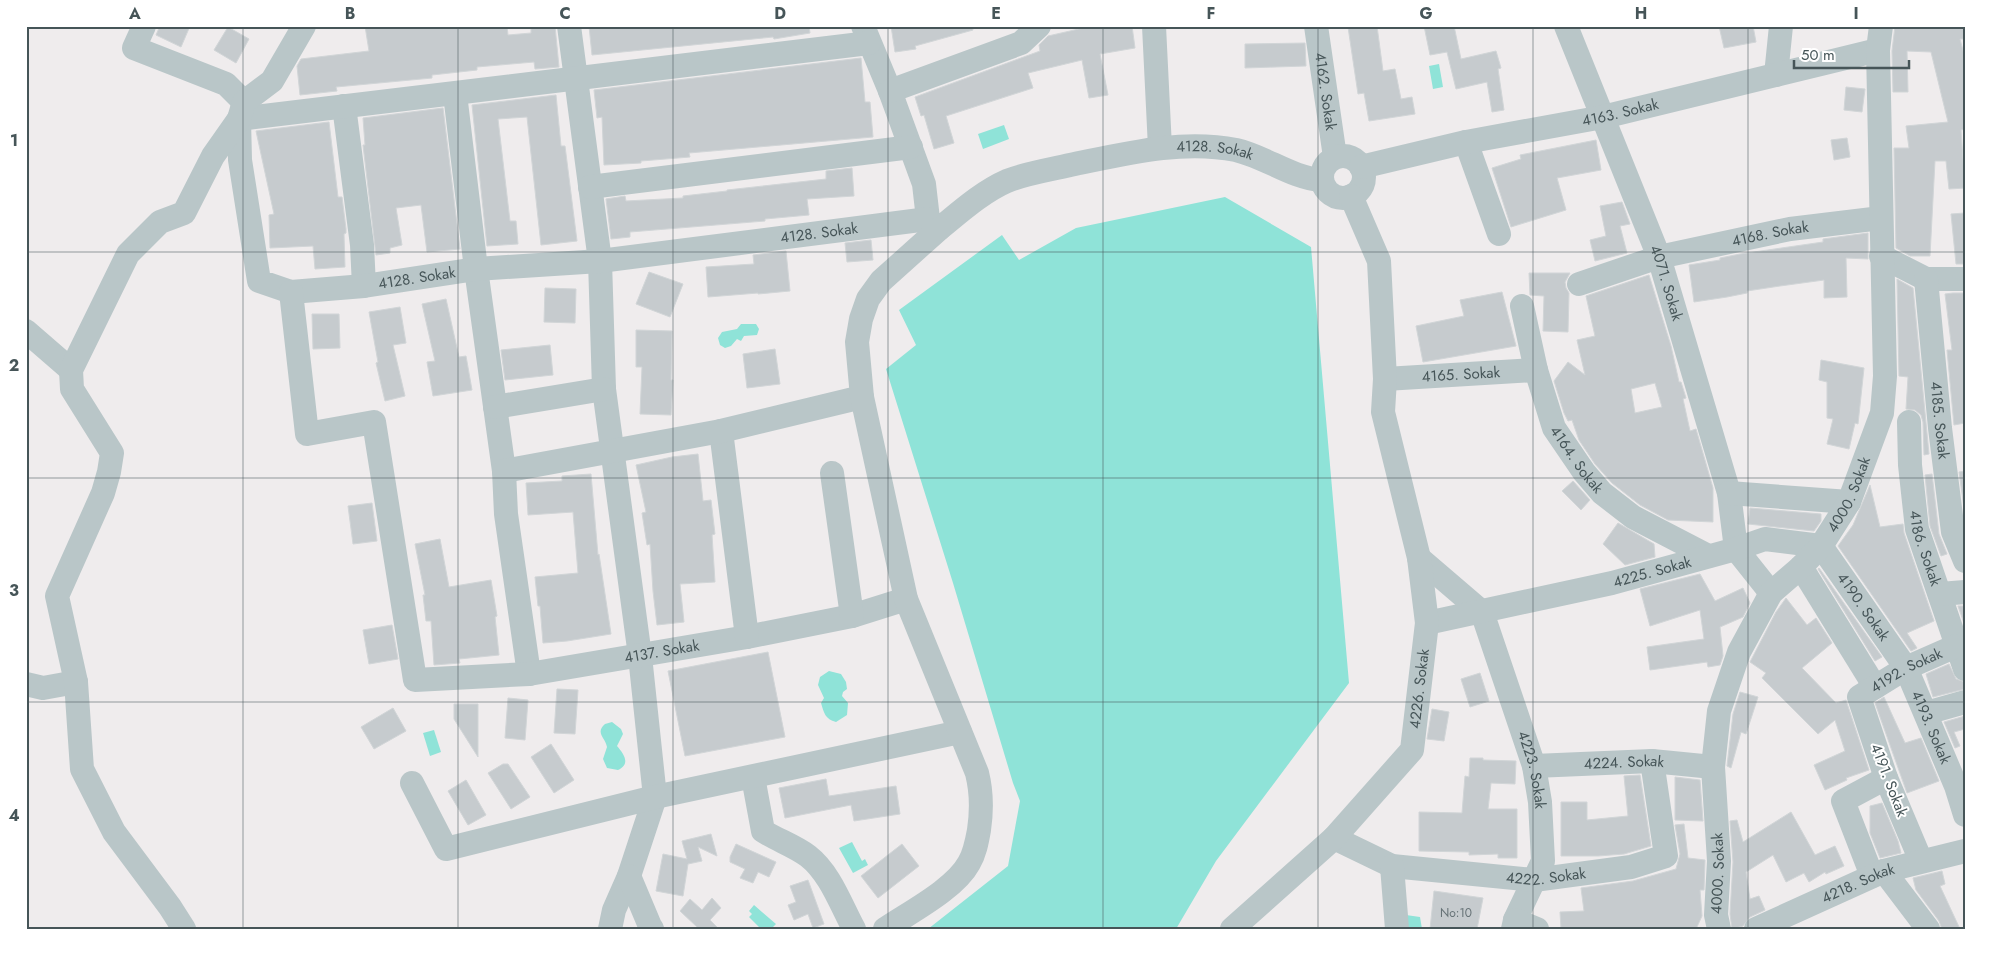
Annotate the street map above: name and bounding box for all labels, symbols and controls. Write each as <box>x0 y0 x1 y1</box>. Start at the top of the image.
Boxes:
text: A <box>128 2 141 25</box>
text: B <box>345 2 355 25</box>
text: C <box>559 2 571 25</box>
text: D <box>774 2 786 25</box>
text: E <box>991 2 1001 25</box>
text: F <box>1207 2 1215 25</box>
text: G <box>1419 2 1433 25</box>
text: H <box>1635 2 1647 25</box>
text: I <box>1853 2 1859 25</box>
scale bar <box>1794 38 1908 70</box>
text: 50 m <box>1801 44 1835 66</box>
street label: 4162. Sokak <box>1309 51 1342 132</box>
street label: 4163. Sokak <box>1580 93 1661 132</box>
text: 1 <box>10 129 18 152</box>
street label: 4128. Sokak <box>1176 135 1257 166</box>
street label: 4168. Sokak <box>1730 216 1810 252</box>
street label: 4128. Sokak <box>779 217 860 249</box>
street label: 4071. Sokak <box>1644 242 1688 324</box>
street label: 4128. Sokak <box>377 261 457 295</box>
text: 2 <box>9 354 19 377</box>
street label: 4165. Sokak <box>1421 361 1501 388</box>
street label: 4185. Sokak <box>1925 380 1955 461</box>
street label: 4164. Sokak <box>1545 421 1609 498</box>
street label: 4000. Sokak <box>1821 453 1876 537</box>
street label: 4186. Sokak <box>1904 509 1947 589</box>
street label: 4225. Sokak <box>1611 551 1694 593</box>
street label: 4190. Sokak <box>1832 568 1895 646</box>
text: 3 <box>9 579 19 602</box>
street label: 4137. Sokak <box>623 634 701 669</box>
street label: 4192. Sokak <box>1866 642 1946 698</box>
street label: 4226. Sokak <box>1404 647 1435 730</box>
street label: 4193. Sokak <box>1906 687 1957 768</box>
street label: 4223. Sokak <box>1512 728 1551 810</box>
street label: 4191. Sokak <box>1865 740 1913 820</box>
street label: 4224. Sokak <box>1583 750 1666 775</box>
text: 4 <box>8 804 20 827</box>
street label: 4000. Sokak <box>1705 832 1730 915</box>
street label: 4218. Sokak <box>1818 858 1897 909</box>
street label: 4222. Sokak <box>1505 862 1587 891</box>
house number: No:10 <box>1440 904 1472 922</box>

